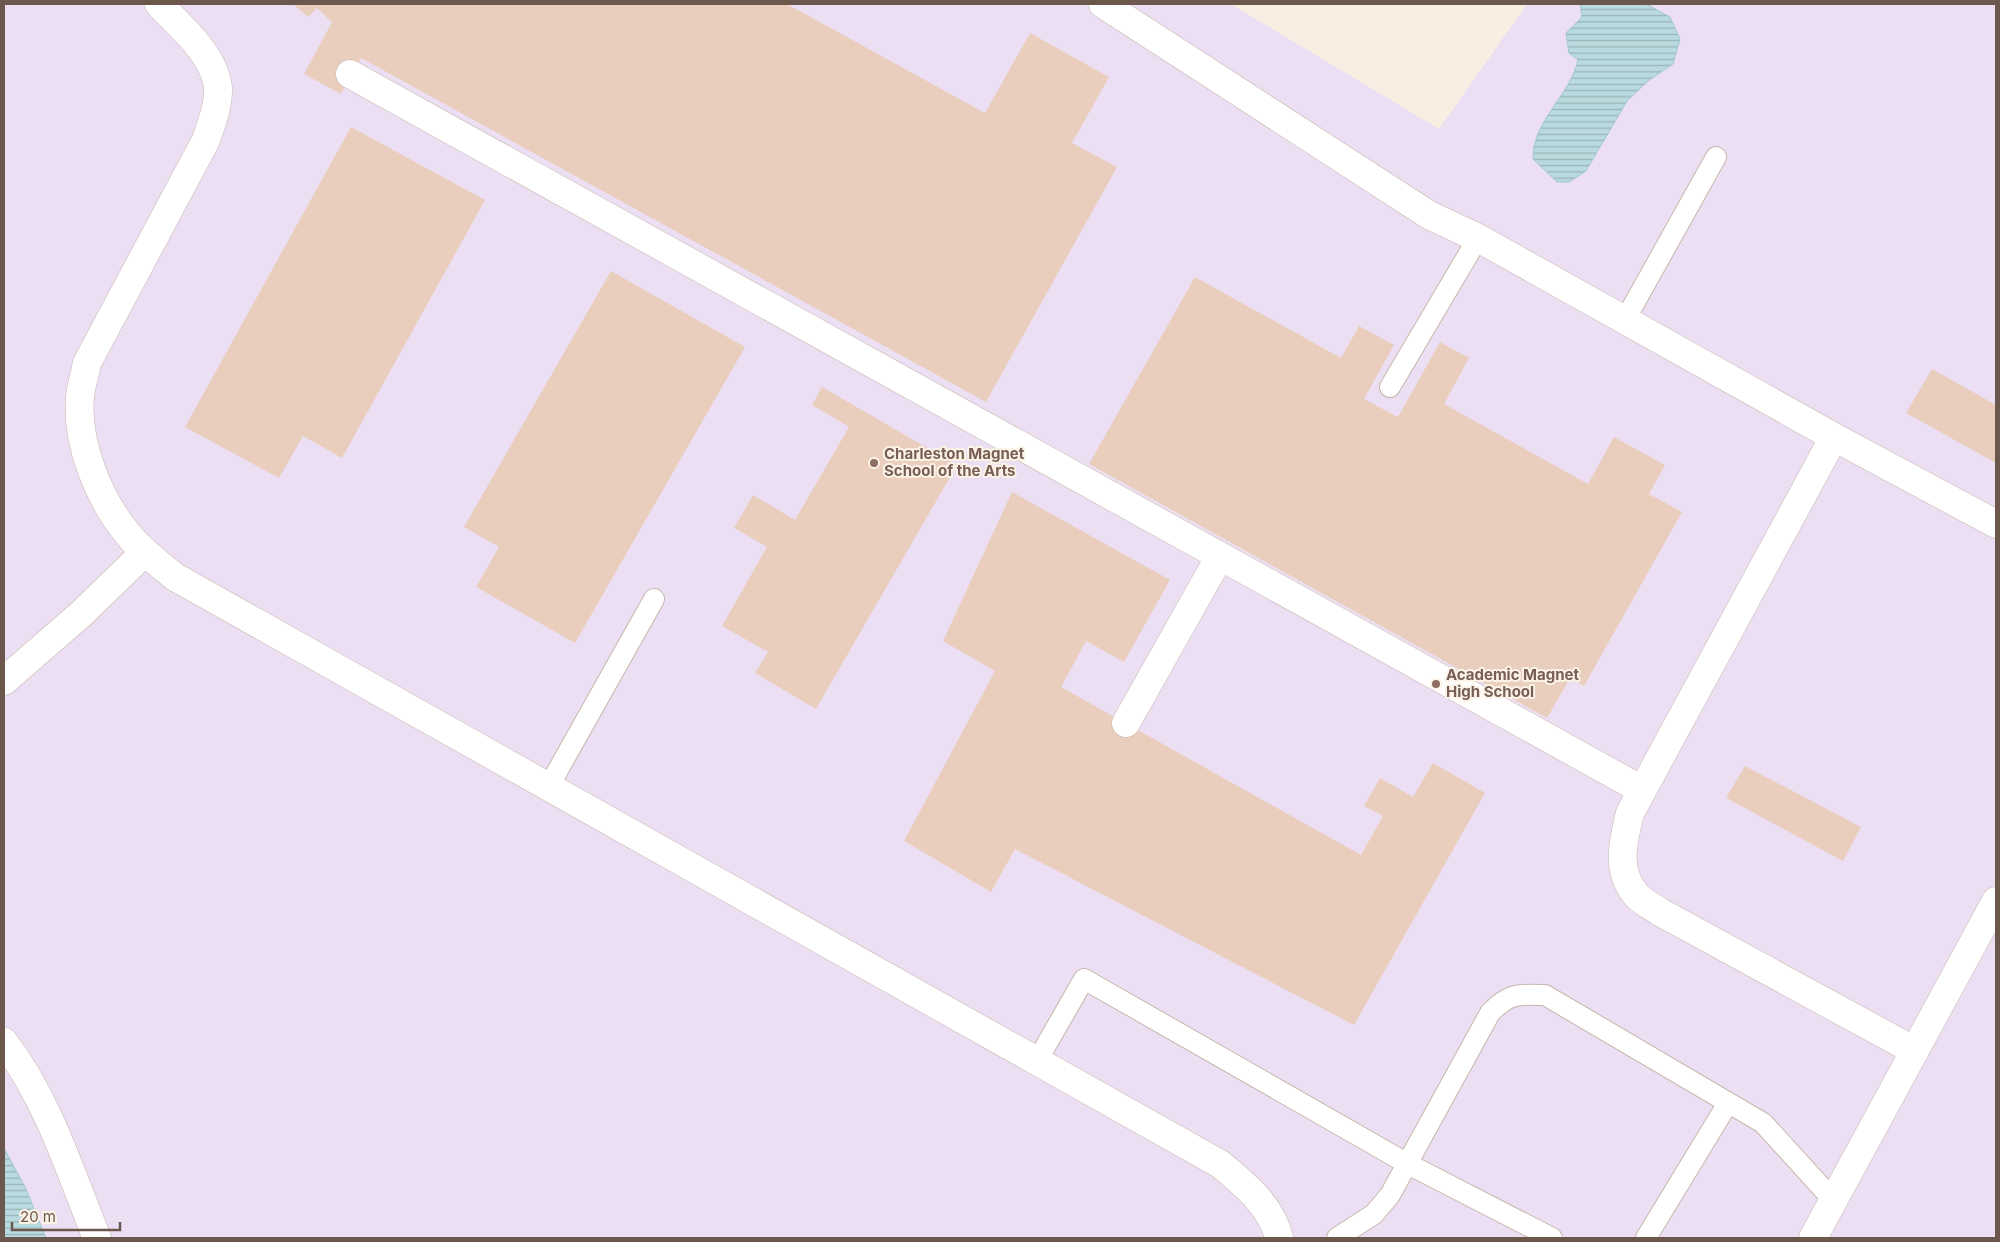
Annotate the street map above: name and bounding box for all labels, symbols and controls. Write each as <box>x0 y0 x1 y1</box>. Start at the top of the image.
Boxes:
place label: Charleston Magnet School of the Arts <box>884 444 1025 480</box>
marker: Charleston Magnet School of the Arts <box>868 457 880 469</box>
place label: Academic Magnet High School <box>1446 665 1579 701</box>
marker: Academic Magnet High School <box>1430 678 1442 690</box>
scale bar <box>12 1200 120 1232</box>
text: 20 m <box>20 1207 56 1226</box>

